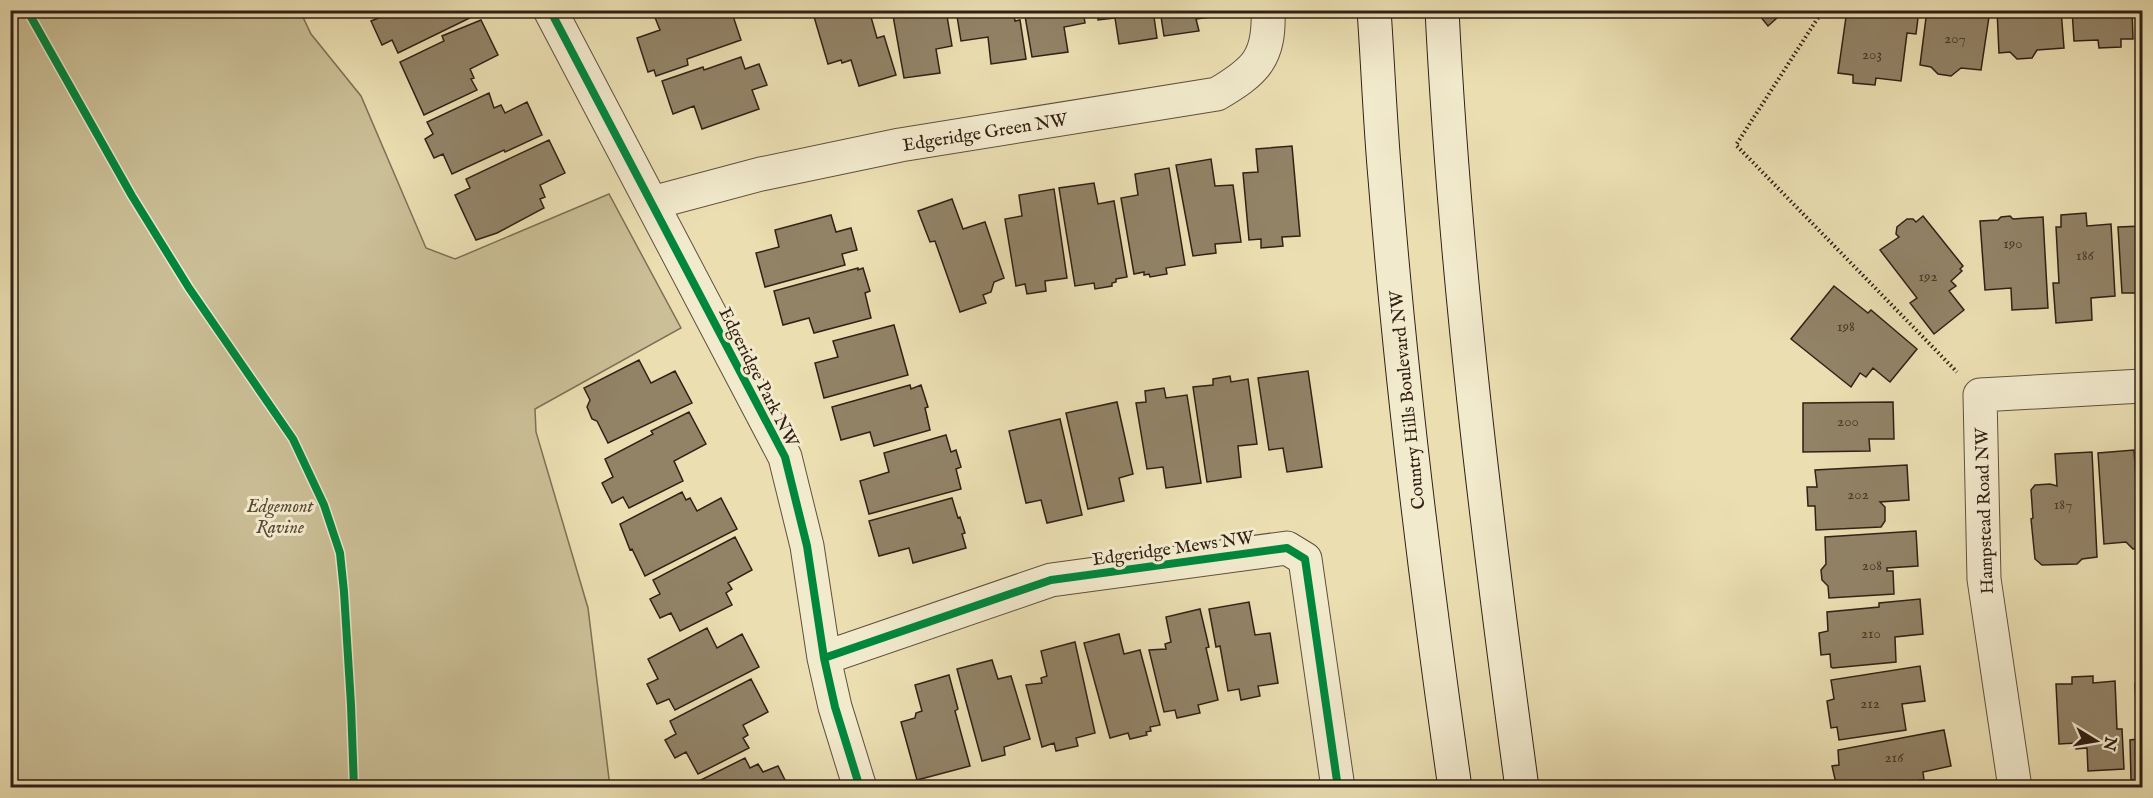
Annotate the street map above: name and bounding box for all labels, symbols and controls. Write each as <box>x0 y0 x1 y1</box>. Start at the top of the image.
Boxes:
house number: 207 <box>1944 29 1966 48</box>
house number: 203 <box>1862 45 1882 64</box>
street label: Edgeridge Green NW <box>901 109 1070 158</box>
house number: 190 <box>2003 234 2023 253</box>
house number: 186 <box>2076 246 2095 265</box>
house number: 192 <box>1918 267 1938 286</box>
street label: Country Hills Boulevard NW <box>1385 288 1431 510</box>
street label: Edgeridge Park NW <box>712 304 803 452</box>
house number: 198 <box>1837 317 1855 336</box>
house number: 200 <box>1837 412 1859 431</box>
street label: Hampstead Road NW <box>1971 427 2000 594</box>
house number: 202 <box>1847 485 1869 504</box>
house number: 187 <box>2054 495 2072 514</box>
park label: Edgemont Ravine <box>246 496 314 540</box>
street label: Edgeridge Mews NW <box>1091 527 1256 572</box>
house number: 208 <box>1862 556 1882 575</box>
house number: 210 <box>1861 624 1881 643</box>
house number: 212 <box>1860 694 1880 713</box>
north arrow <box>2066 711 2126 771</box>
text: N <box>2098 734 2120 752</box>
house number: 216 <box>1885 748 1904 767</box>

